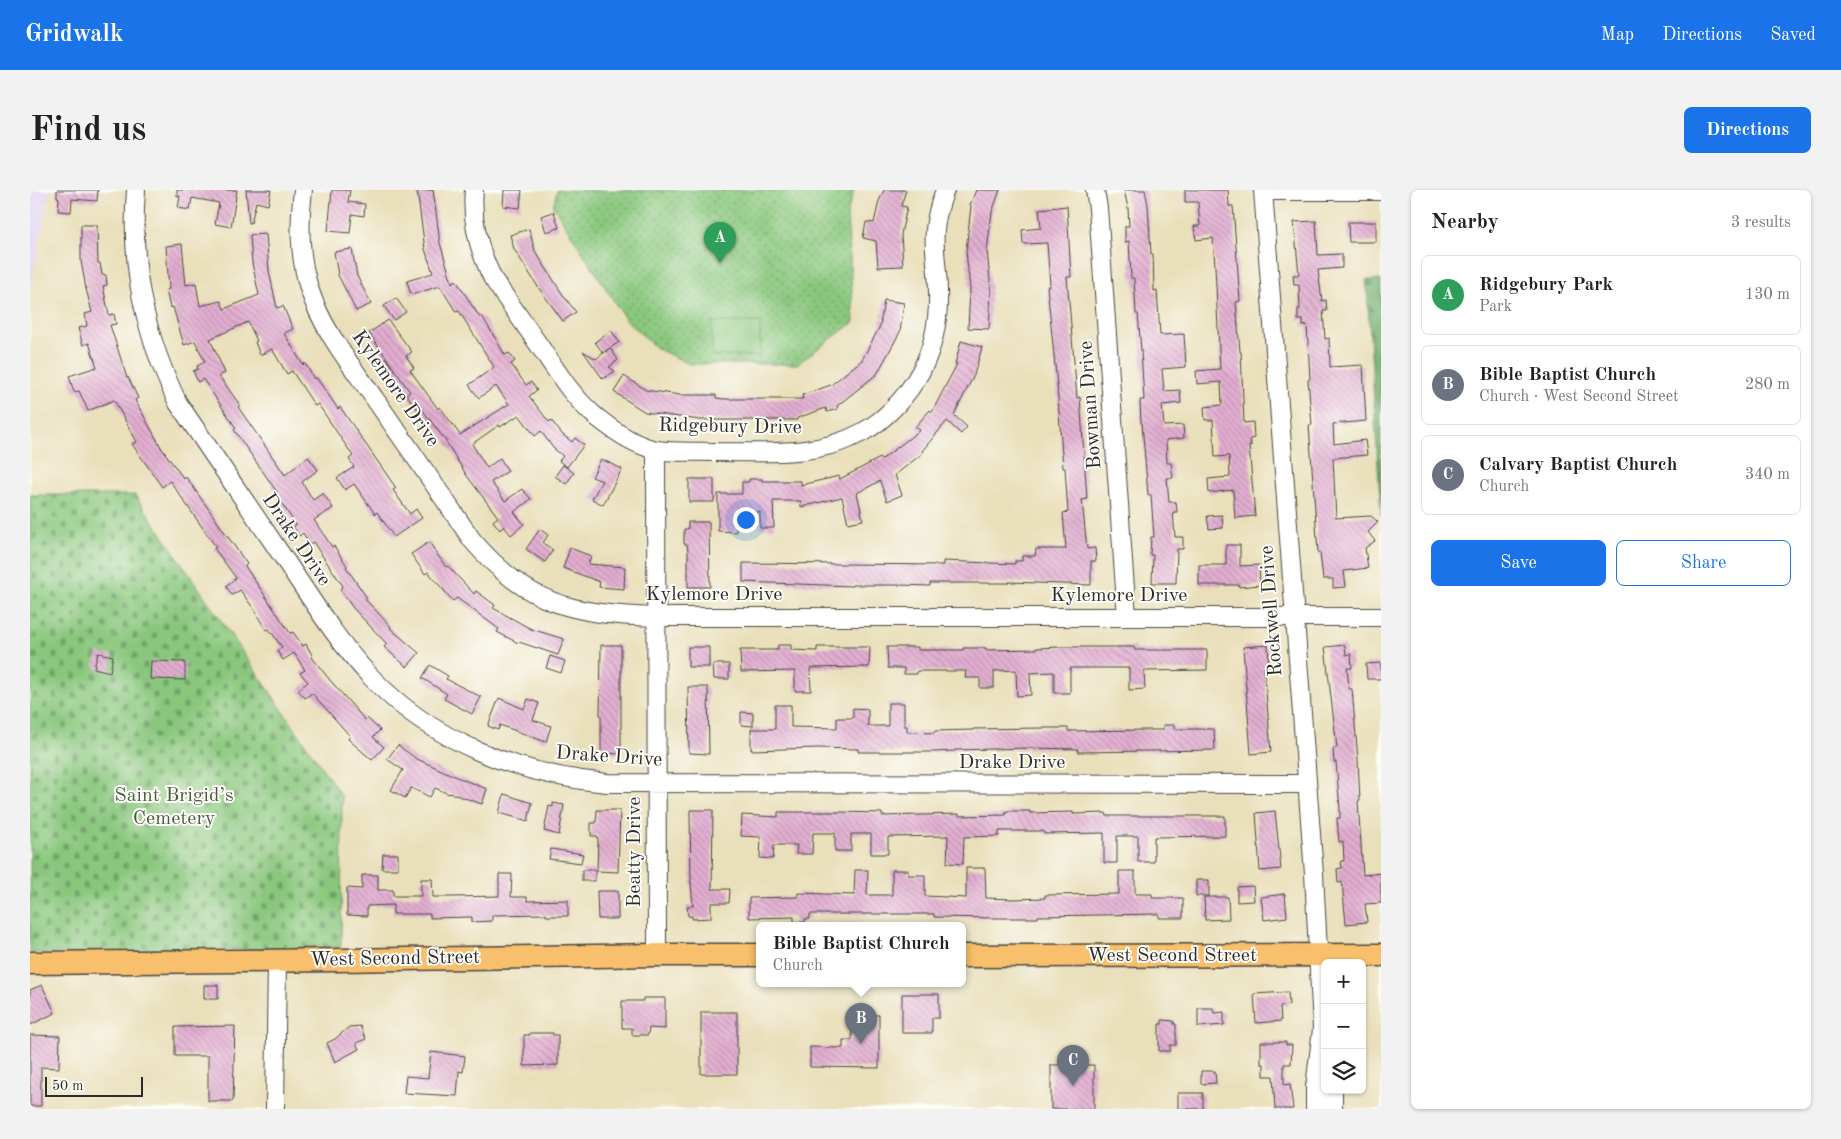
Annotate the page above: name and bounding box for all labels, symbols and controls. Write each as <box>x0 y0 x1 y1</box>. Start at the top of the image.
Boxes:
text: Gridwalk <box>25 23 123 47</box>
text: Map <box>1601 26 1634 44</box>
text: Directions <box>1662 26 1742 44</box>
text: Saved <box>1770 26 1816 44</box>
button: Directions <box>1684 107 1811 153</box>
text: Find us <box>30 113 146 148</box>
text: Nearby <box>1431 212 1499 233</box>
text: 3 results <box>1731 215 1791 231</box>
pin: A <box>704 222 736 263</box>
text: Ridgebury Park <box>1479 276 1613 295</box>
text: A <box>1442 287 1454 303</box>
text: 130 m <box>1745 287 1790 303</box>
text: Park <box>1479 299 1512 315</box>
street label: Kylemore Drive <box>347 327 443 451</box>
street label: Bowman Drive <box>1077 340 1105 470</box>
text: Bible Baptist Church <box>1479 366 1656 385</box>
text: B <box>1442 377 1454 393</box>
text: 280 m <box>1745 377 1790 393</box>
text: Church · West Second Street <box>1479 389 1679 405</box>
street label: Ridgebury Drive <box>658 416 802 438</box>
text: Calvary Baptist Church <box>1479 456 1677 475</box>
text: C <box>1443 467 1453 483</box>
text: 340 m <box>1745 467 1790 483</box>
text: Church <box>1479 479 1529 495</box>
street label: Drake Drive <box>258 490 334 590</box>
your location <box>733 507 759 533</box>
button: Save <box>1431 540 1606 586</box>
button: Share <box>1616 540 1791 586</box>
street label: Rockwell Drive <box>1257 545 1287 677</box>
street label: Kylemore Drive <box>645 585 783 605</box>
street label: Kylemore Drive <box>1050 586 1188 606</box>
street label: Drake Drive <box>555 743 663 771</box>
street label: Drake Drive <box>959 753 1065 773</box>
park label: Saint Brigid’s Cemetery <box>114 786 234 829</box>
street label: Beatty Drive <box>625 796 645 908</box>
popup <box>756 922 966 987</box>
text: Bible Baptist Church <box>772 935 950 954</box>
street label: West Second Street <box>1087 946 1257 966</box>
street label: West Second Street <box>310 948 480 970</box>
text: Church <box>772 958 823 974</box>
map controls <box>1321 959 1366 1094</box>
button: + <box>1321 959 1366 1004</box>
pin: B <box>845 1003 877 1044</box>
button: − <box>1321 1004 1366 1049</box>
pin: C <box>1057 1045 1089 1086</box>
button: layers <box>1321 1049 1366 1094</box>
scale bar <box>45 1074 142 1097</box>
text: 50 m <box>52 1079 83 1093</box>

